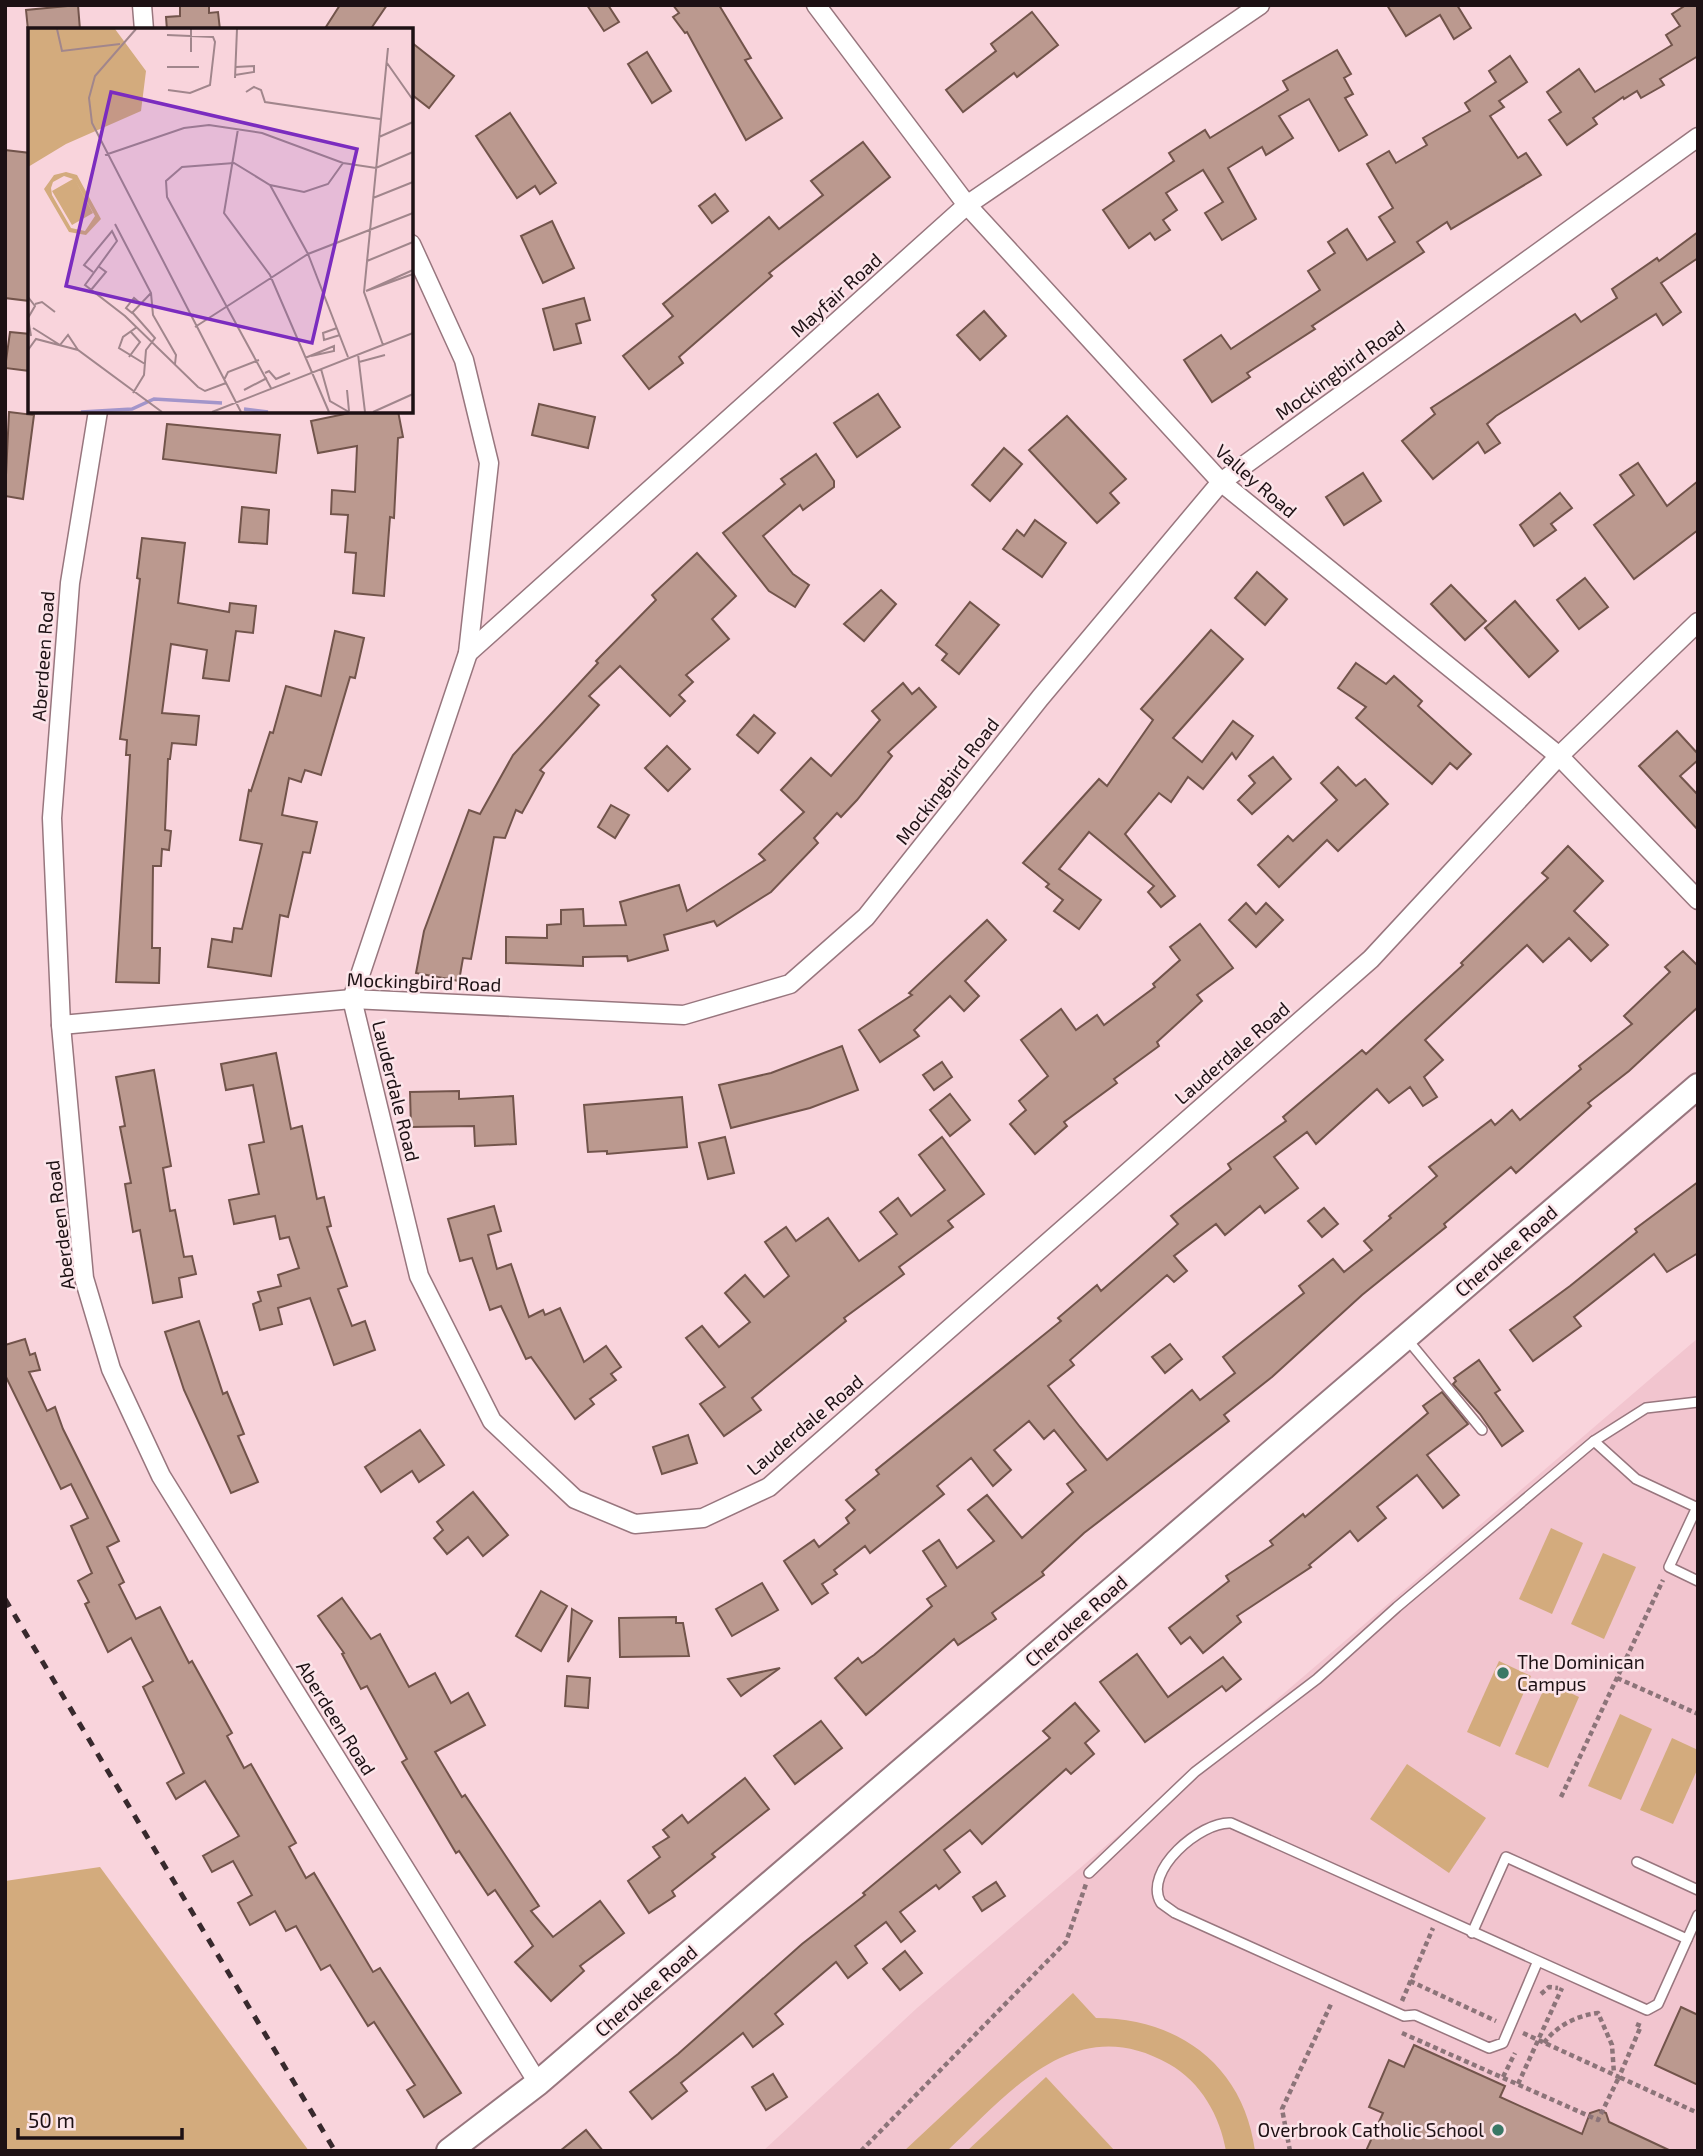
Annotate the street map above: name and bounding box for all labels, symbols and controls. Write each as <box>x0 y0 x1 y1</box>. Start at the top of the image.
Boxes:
inset map <box>28 28 413 413</box>
street label: Mayfair Road <box>785 248 886 342</box>
street label: Mockingbird Road <box>1270 315 1409 424</box>
street label: Valley Road <box>1211 439 1302 522</box>
street label: Aberdeen Road <box>26 590 59 722</box>
street label: Mockingbird Road <box>890 713 1003 849</box>
street label: Mockingbird Road <box>346 967 502 996</box>
street label: Lauderdale Road <box>1170 996 1294 1109</box>
street label: Lauderdale Road <box>368 1018 425 1164</box>
street label: Aberdeen Road <box>40 1159 79 1291</box>
street label: Cherokee Road <box>1450 1200 1562 1301</box>
street label: Lauderdale Road <box>742 1369 868 1480</box>
street label: Cherokee Road <box>1020 1570 1132 1671</box>
place label: The Dominican Campus <box>1517 1650 1645 1695</box>
street label: Aberdeen Road <box>292 1656 381 1779</box>
marker: The Dominican Campus <box>1495 1665 1511 1681</box>
street label: Cherokee Road <box>590 1940 702 2041</box>
scale bar <box>18 2096 182 2140</box>
text: 50 m <box>28 2107 75 2132</box>
place label: Overbrook Catholic School <box>1258 2118 1484 2141</box>
marker: Overbrook Catholic School <box>1490 2122 1506 2138</box>

